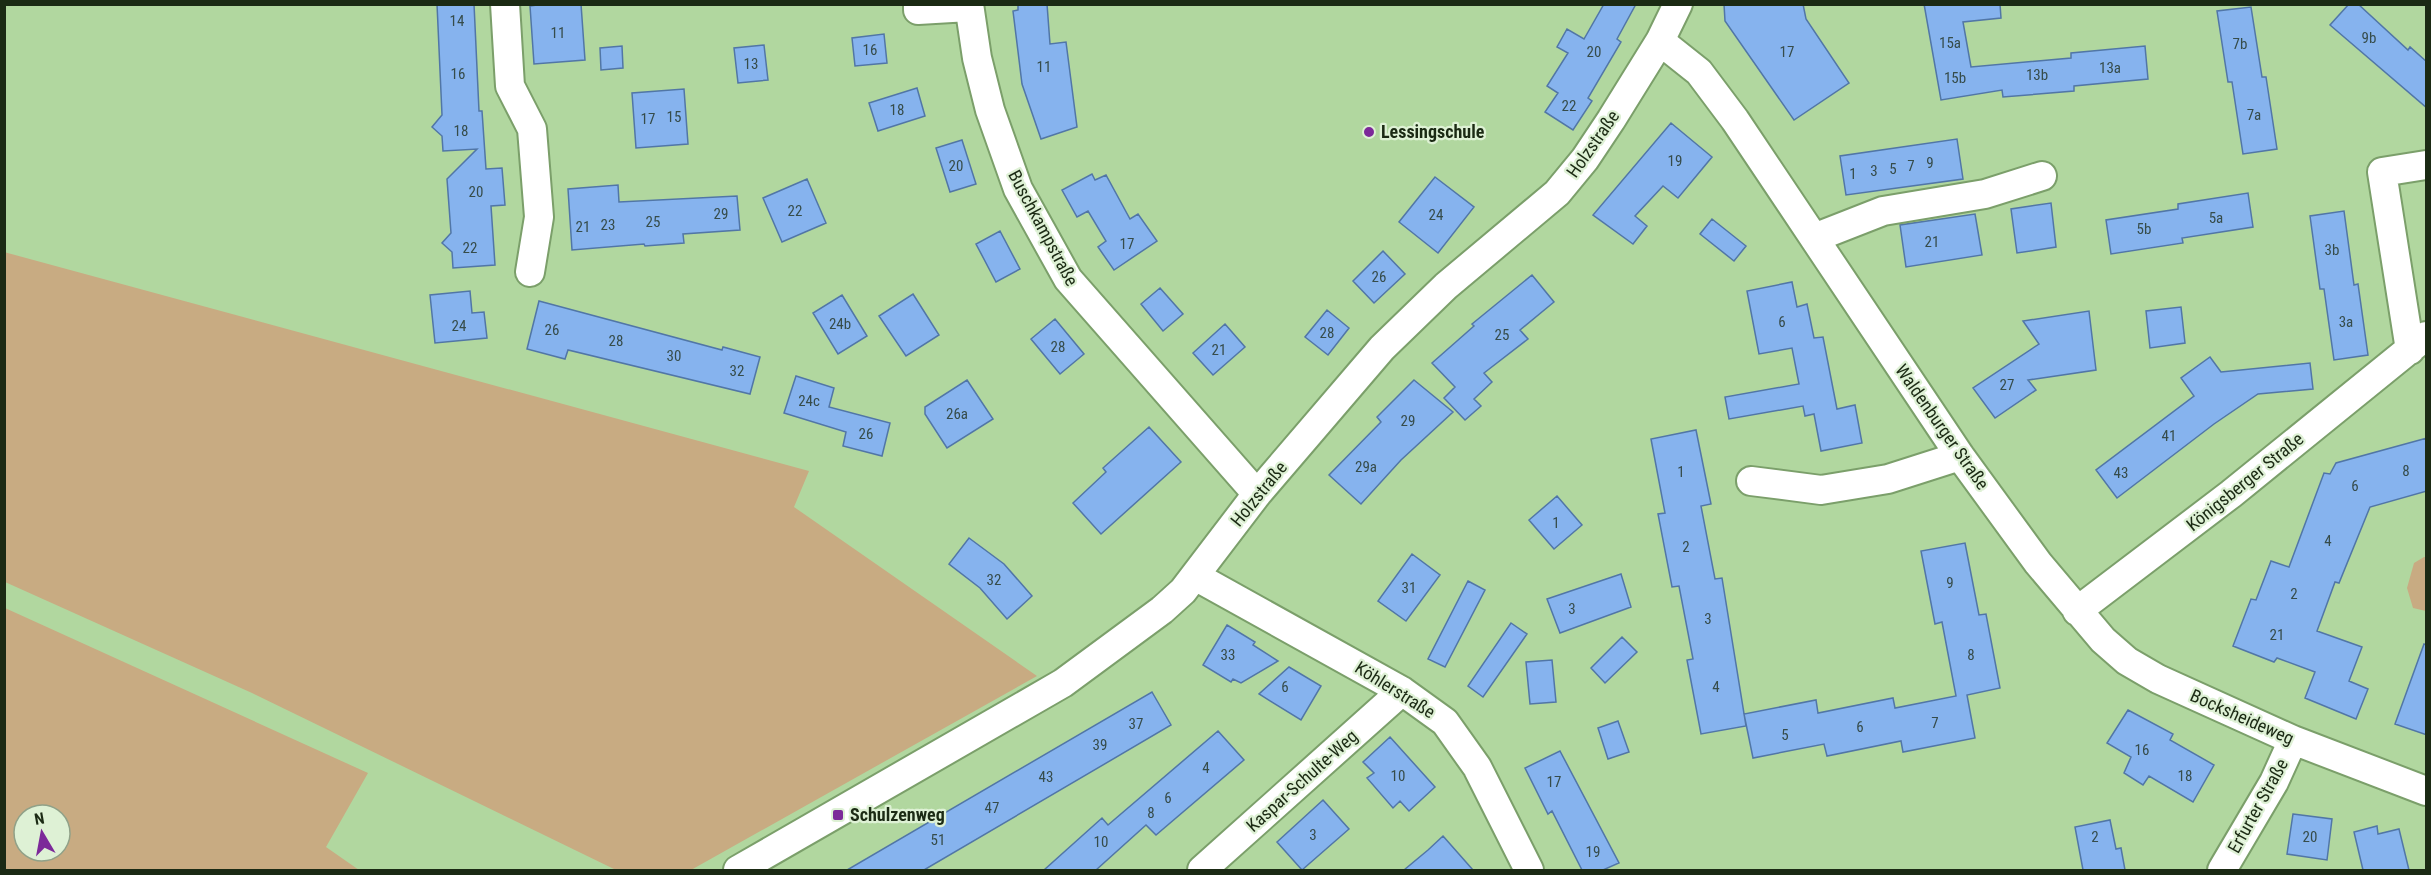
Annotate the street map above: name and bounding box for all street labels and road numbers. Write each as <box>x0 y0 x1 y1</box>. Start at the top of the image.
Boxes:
street label: Holzstraße <box>1562 106 1623 181</box>
street label: Buschkampstraße <box>1004 166 1083 289</box>
street label: Waldenburger Straße <box>1891 360 1994 493</box>
street label: Königsberger Straße <box>2182 428 2307 535</box>
street label: Holzstraße <box>1226 457 1291 530</box>
street label: Köhlerstraße <box>1351 657 1439 722</box>
street label: Bocksheideweg <box>2187 684 2297 749</box>
street label: Kaspar-Schulte-Weg <box>1242 725 1362 836</box>
street label: Erfurter Straße <box>2223 755 2292 857</box>

